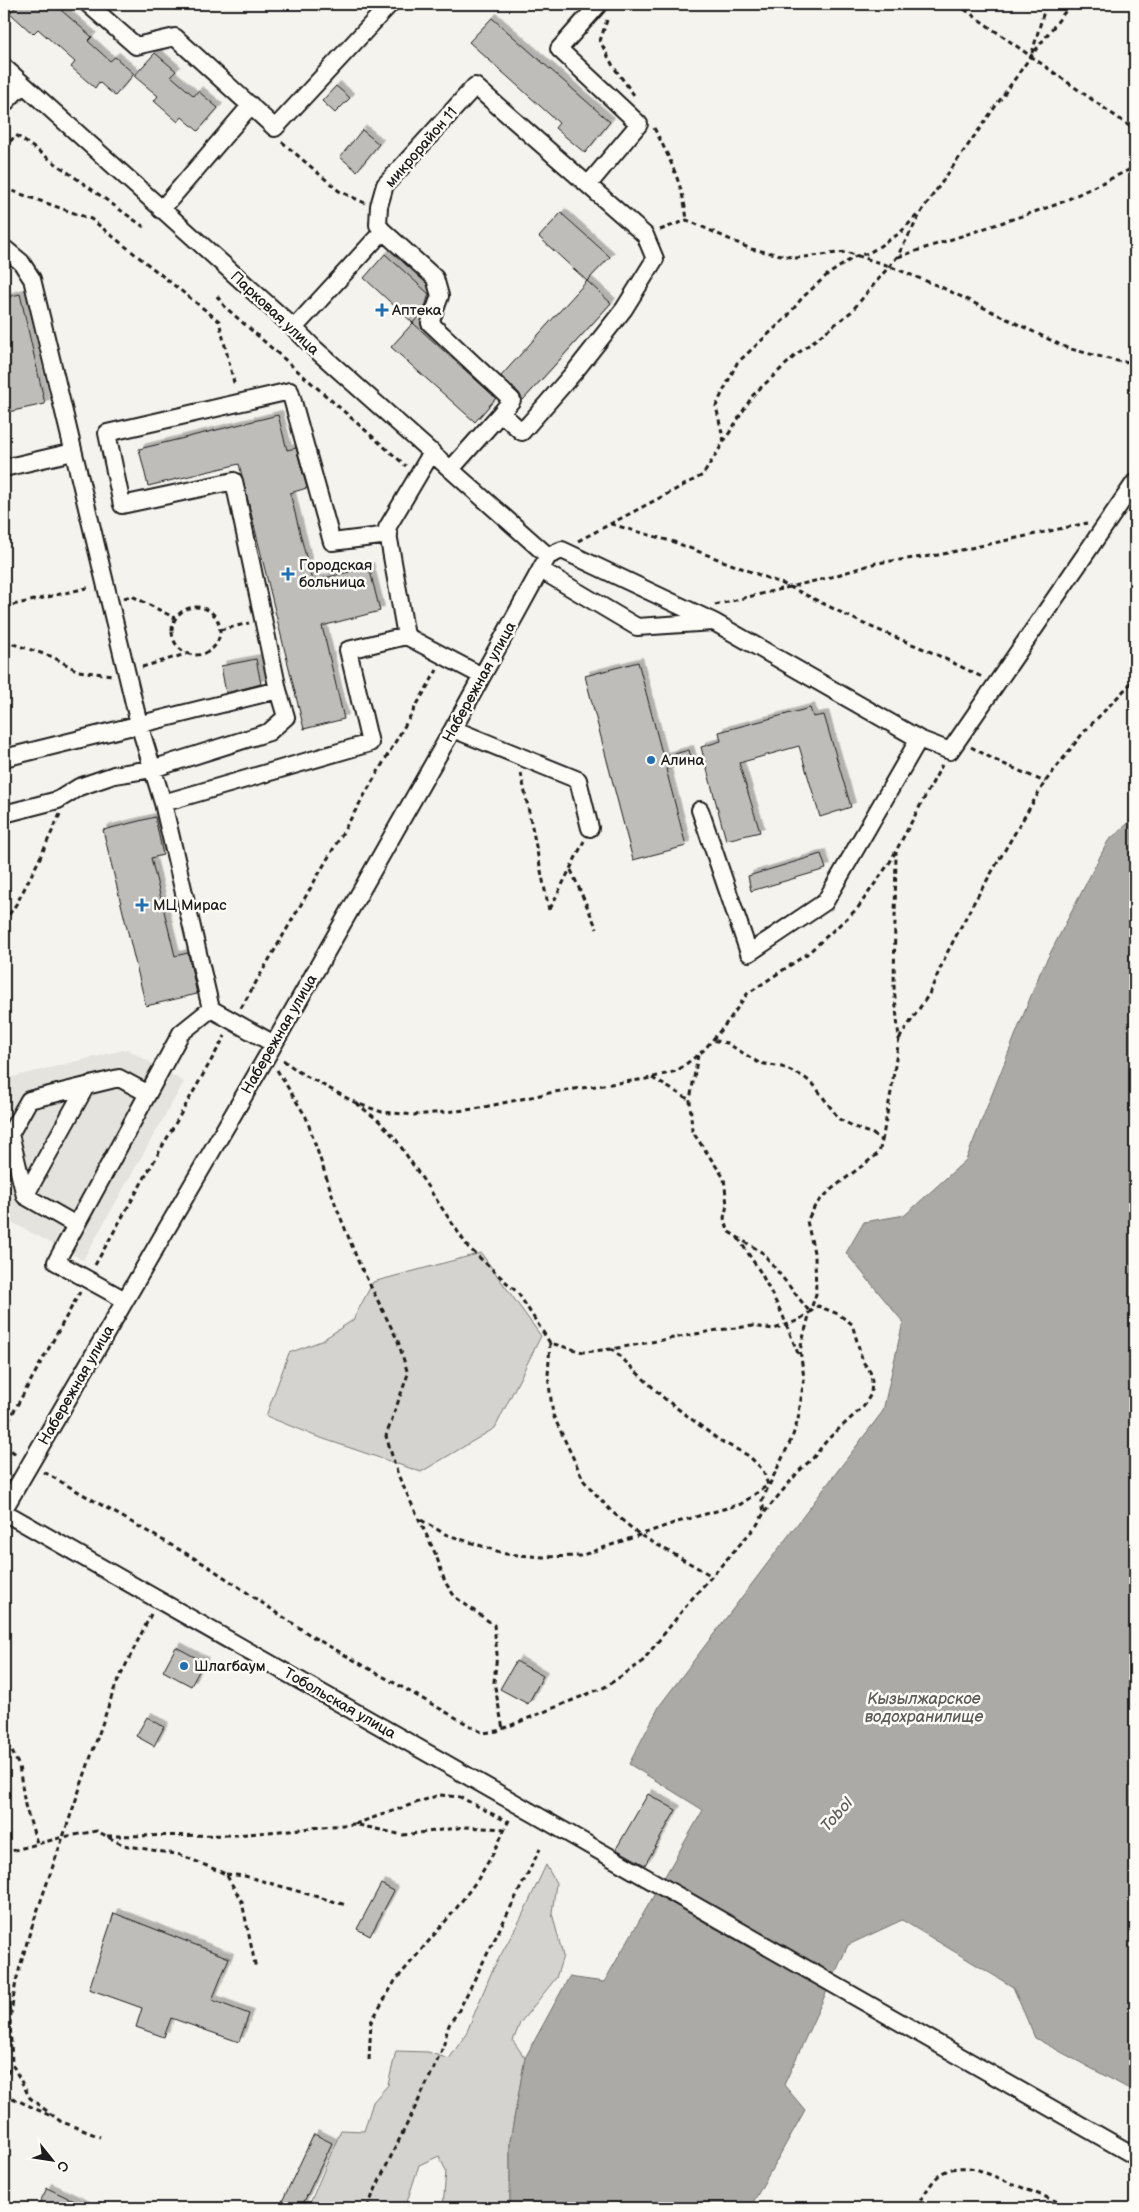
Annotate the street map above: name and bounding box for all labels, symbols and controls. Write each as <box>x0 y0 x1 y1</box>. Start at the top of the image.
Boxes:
street label: микрорайон 11 <box>381 103 461 191</box>
street label: Парковая улица <box>226 267 323 360</box>
place label: Аптека <box>391 301 442 320</box>
marker: Аптека <box>376 304 388 316</box>
place label: Городская больница <box>299 556 372 592</box>
marker: Городская больница <box>281 567 295 581</box>
street label: Набережная улица <box>438 618 521 746</box>
place label: Алина <box>660 751 704 770</box>
marker: Алина <box>645 754 657 766</box>
place label: МЦ Мирас <box>153 896 227 915</box>
marker: МЦ Мирас <box>135 898 149 912</box>
street label: Набережная улица <box>237 971 321 1097</box>
street label: Набережная улица <box>34 1322 118 1448</box>
place label: Шлагбаум <box>194 1657 266 1676</box>
marker: Шлагбаум <box>178 1660 190 1672</box>
street label: Тобольская улица <box>280 1664 399 1743</box>
water label: Кызылжарское водохранилище <box>865 1690 983 1727</box>
water label: Tobol <box>817 1793 858 1836</box>
north arrow <box>28 2134 78 2184</box>
text: С <box>53 2158 73 2175</box>

